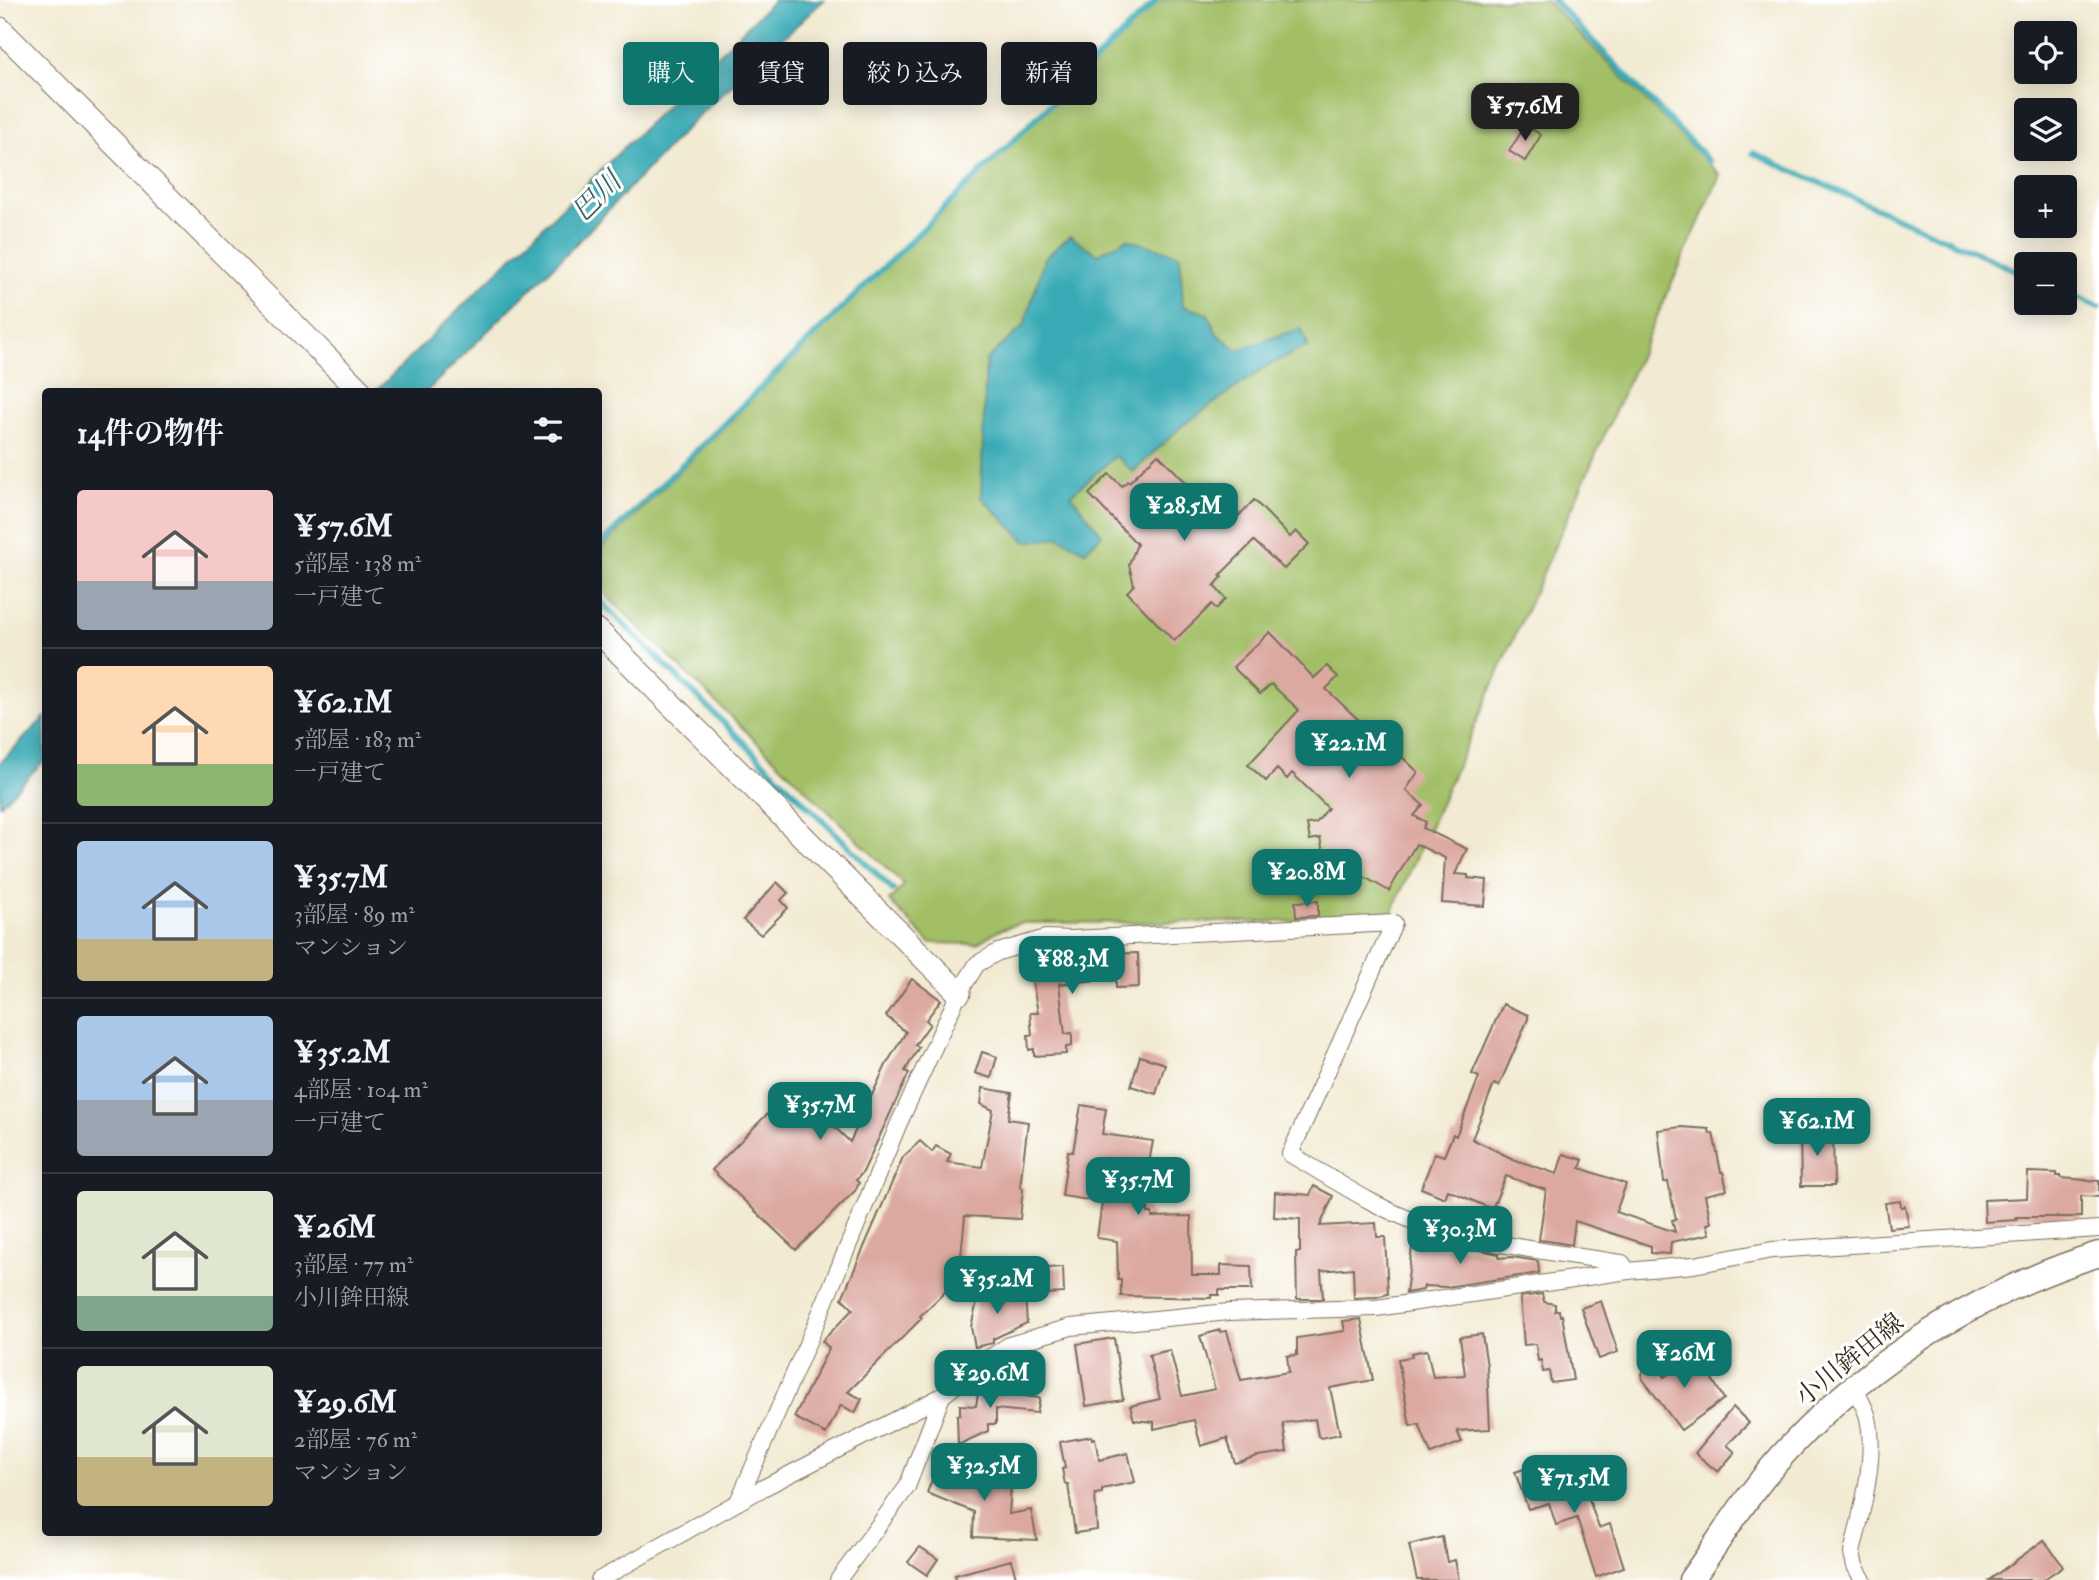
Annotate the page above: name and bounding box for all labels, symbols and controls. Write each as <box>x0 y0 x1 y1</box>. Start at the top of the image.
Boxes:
map controls <box>2014 21 2077 315</box>
button: locate <box>2014 21 2077 84</box>
chip: 購入 <box>623 42 719 105</box>
chip: 賃貸 <box>733 42 829 105</box>
chip: 絞り込み <box>843 42 987 105</box>
chip: 新着 <box>1001 42 1097 105</box>
pin: ¥57.6M <box>1468 83 1582 143</box>
text: ¥57.6M <box>1487 91 1563 120</box>
button: layers <box>2014 98 2077 161</box>
water label: 巴川 <box>565 163 631 229</box>
button: + <box>2014 175 2077 238</box>
button: − <box>2014 252 2077 315</box>
icon: filters <box>529 411 567 449</box>
text: 14件の物件 <box>77 415 224 452</box>
pin: ¥28.5M <box>1127 484 1241 543</box>
text: ¥28.5M <box>1146 491 1222 520</box>
text: ¥57.6M <box>294 508 393 545</box>
icon: home <box>133 518 217 602</box>
text: 5部屋 · 138 m² <box>294 549 421 578</box>
text: 一戸建て <box>294 582 386 611</box>
text: ¥62.1M <box>294 684 392 721</box>
icon: home <box>133 694 217 778</box>
pin: ¥22.1M <box>1292 720 1406 780</box>
text: 5部屋 · 183 m² <box>294 725 421 754</box>
text: ¥22.1M <box>1311 728 1387 757</box>
text: 一戸建て <box>294 758 386 787</box>
pin: ¥20.8M <box>1250 850 1364 909</box>
text: ¥20.8M <box>1268 857 1346 886</box>
text: ¥35.7M <box>294 859 388 896</box>
icon: home <box>133 869 217 953</box>
text: 3部屋 · 89 m² <box>294 900 415 929</box>
text: マンション <box>294 933 408 962</box>
pin: ¥88.3M <box>1015 936 1129 996</box>
text: ¥88.3M <box>1035 944 1109 973</box>
text: ¥35.2M <box>294 1034 391 1071</box>
icon: home <box>133 1044 217 1128</box>
text: 4部屋 · 104 m² <box>294 1075 428 1104</box>
pin: ¥35.7M <box>763 1082 877 1142</box>
text: ¥35.7M <box>784 1090 856 1119</box>
pin: ¥62.1M <box>1760 1098 1874 1158</box>
text: ¥62.1M <box>1779 1106 1855 1135</box>
text: 一戸建て <box>294 1108 386 1137</box>
pin: ¥35.7M <box>1081 1158 1195 1217</box>
text: ¥35.7M <box>1102 1165 1174 1194</box>
pin: ¥30.3M <box>1403 1206 1517 1266</box>
text: ¥26M <box>294 1209 376 1246</box>
text: ¥30.3M <box>1423 1214 1497 1243</box>
icon: home <box>133 1219 217 1303</box>
text: 3部屋 · 77 m² <box>294 1250 413 1279</box>
pin: ¥35.2M <box>940 1256 1054 1316</box>
text: ¥35.2M <box>960 1264 1034 1293</box>
text: 小川鉾田線 <box>294 1283 409 1312</box>
street label: 小川鉾田線 <box>1789 1306 1910 1413</box>
pin: ¥26M <box>1643 1330 1725 1390</box>
text: ¥26M <box>1653 1338 1715 1367</box>
pin: ¥29.6M <box>933 1350 1047 1410</box>
text: ¥29.6M <box>950 1358 1030 1387</box>
text: ¥29.6M <box>294 1384 397 1421</box>
icon: home <box>133 1394 217 1478</box>
text: 2部屋 · 76 m² <box>294 1425 417 1454</box>
pin: ¥32.5M <box>927 1444 1041 1503</box>
text: ¥32.5M <box>947 1451 1021 1480</box>
pin: ¥71.5M <box>1517 1456 1631 1515</box>
text: マンション <box>294 1458 408 1487</box>
text: ¥71.5M <box>1538 1463 1610 1492</box>

